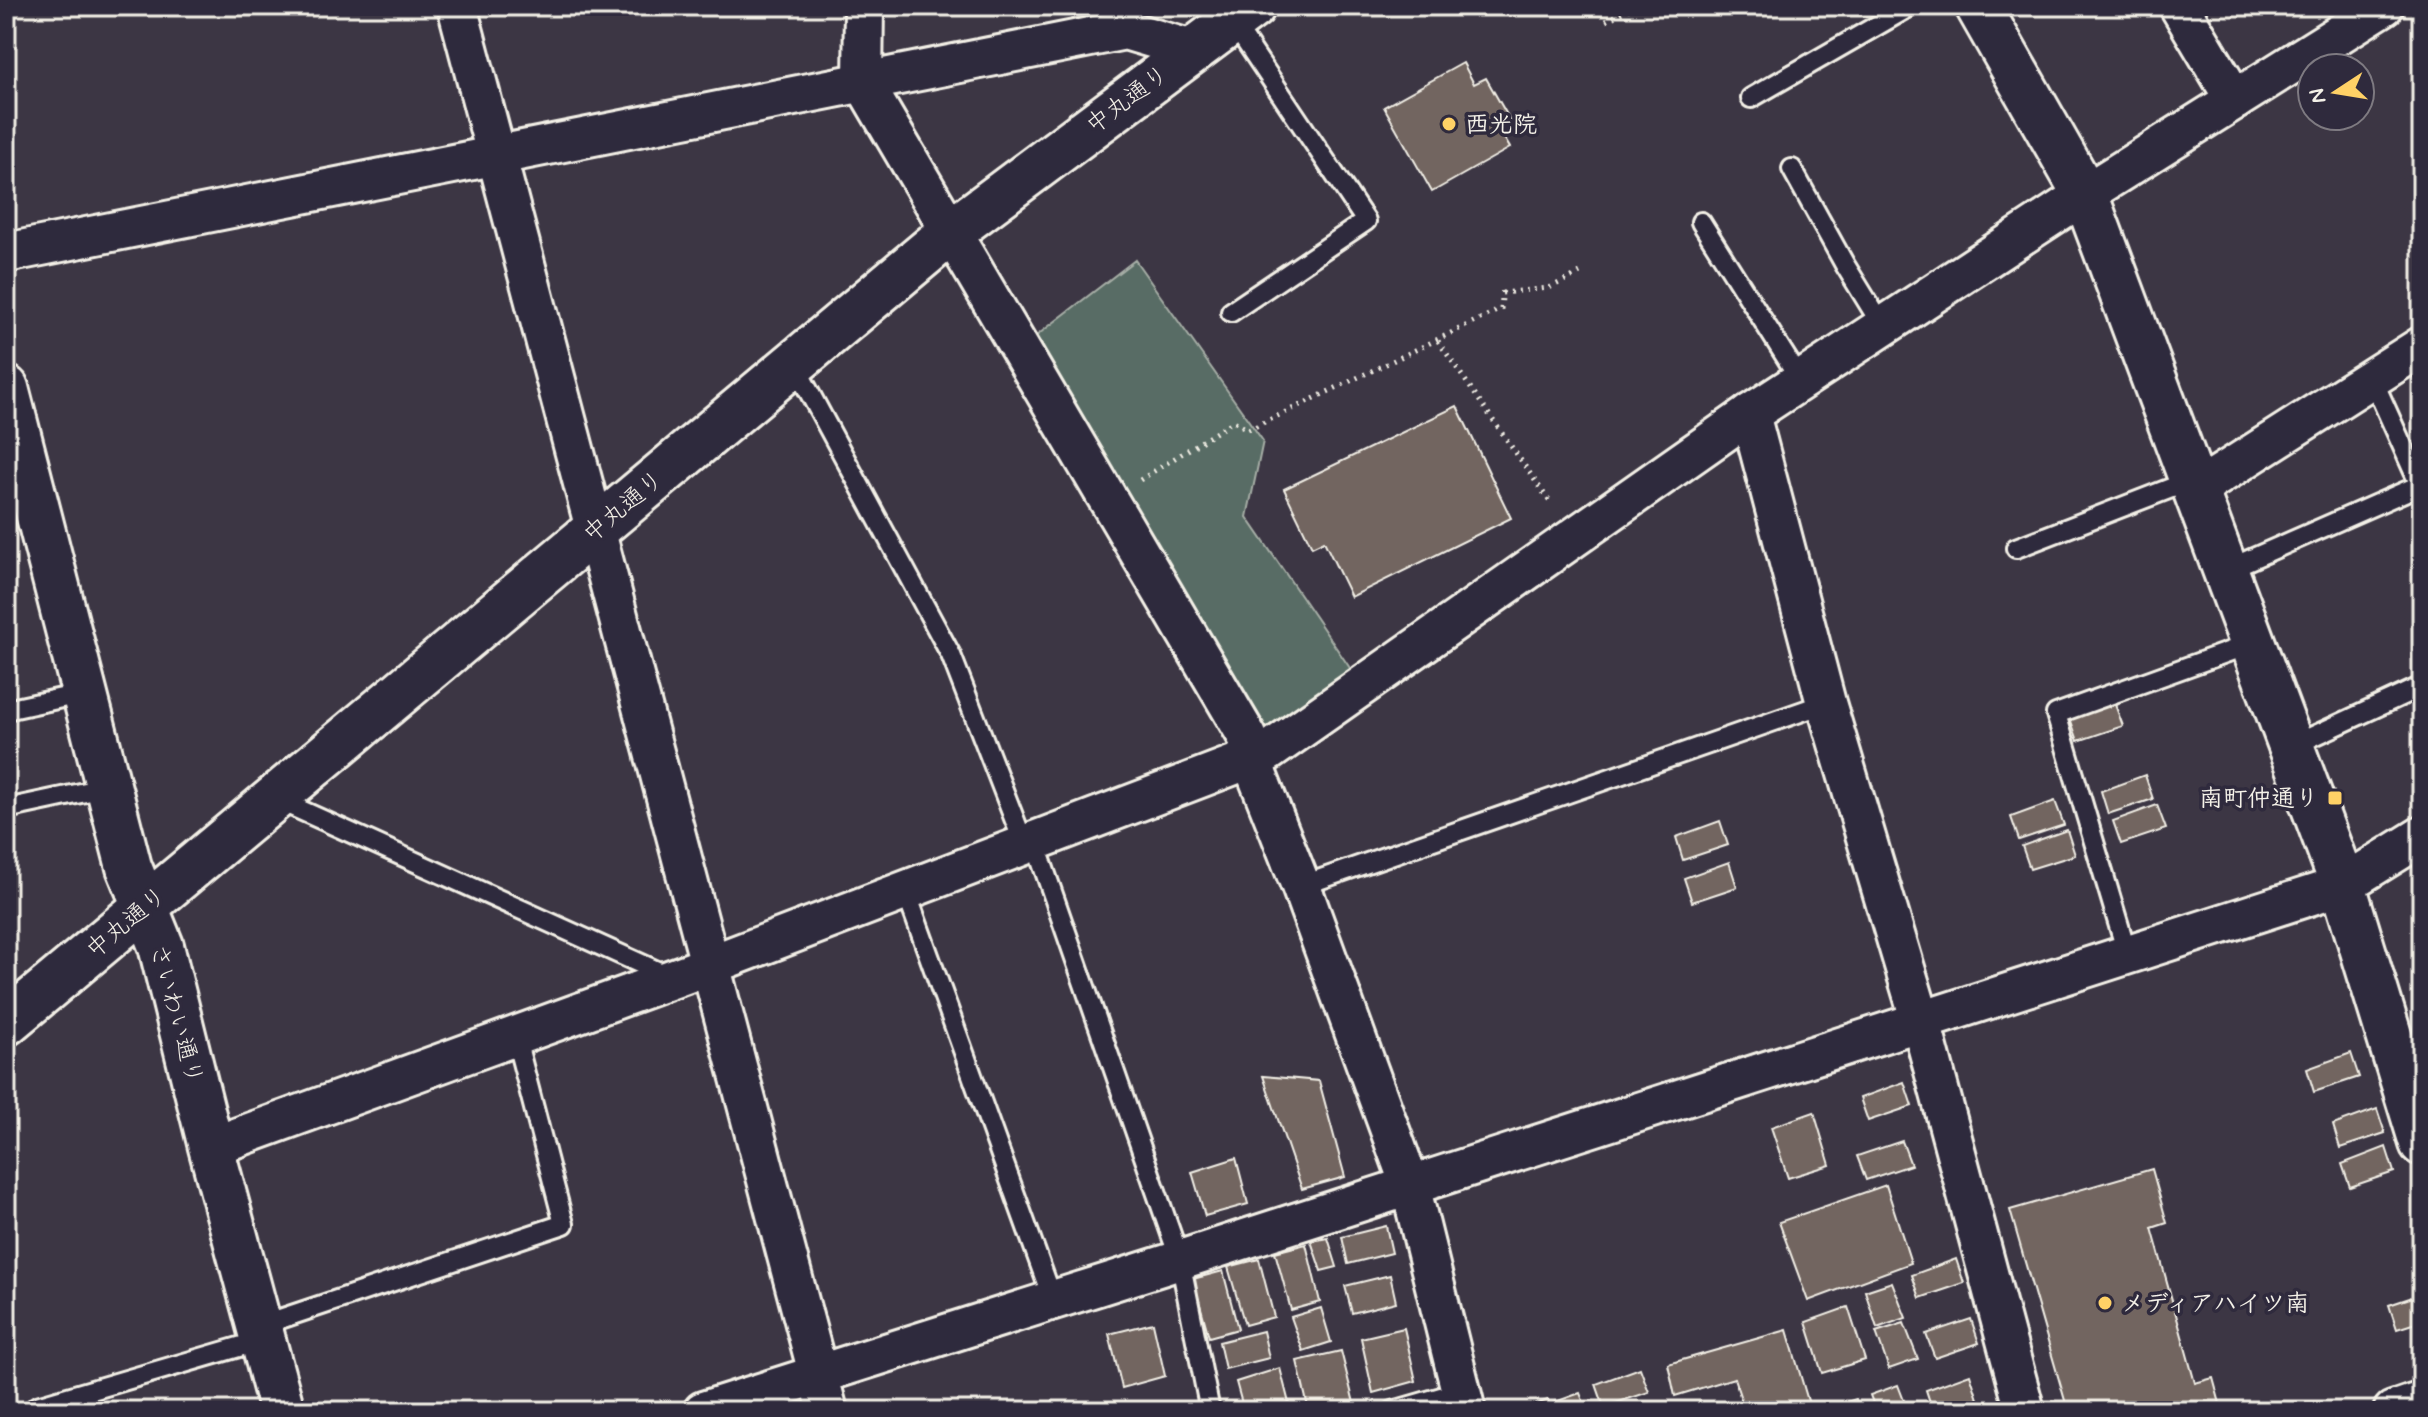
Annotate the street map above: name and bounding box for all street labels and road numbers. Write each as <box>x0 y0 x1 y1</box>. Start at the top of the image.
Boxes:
street label: 中丸通り <box>1080 59 1176 141</box>
street label: 中丸通り <box>577 464 671 550</box>
street label: 中丸通り <box>80 880 174 966</box>
street label: さいわい通り <box>142 941 209 1088</box>

